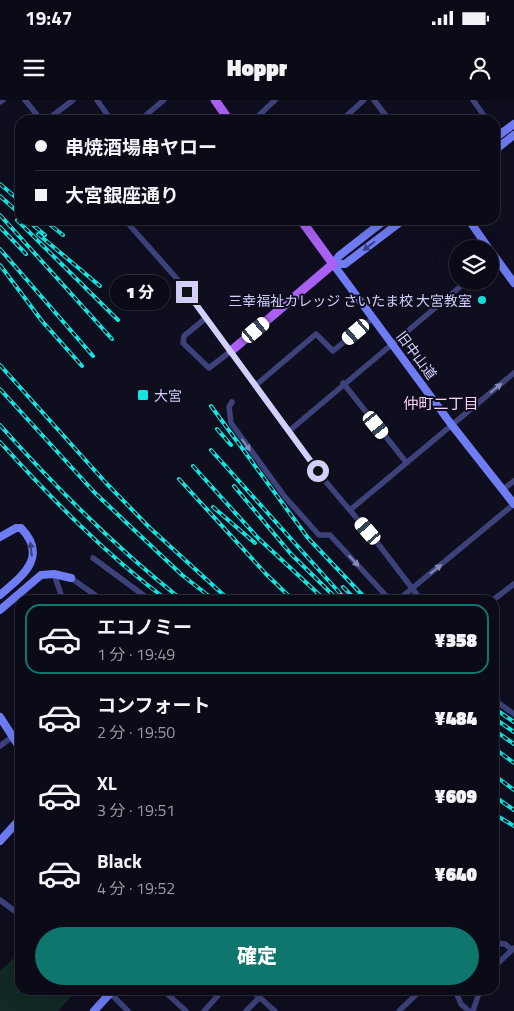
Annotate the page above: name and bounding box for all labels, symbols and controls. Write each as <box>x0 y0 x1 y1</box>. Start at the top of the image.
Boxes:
text: 19:47 <box>25 3 72 32</box>
text: Hoppr <box>227 51 287 85</box>
icon: menu <box>20 54 48 82</box>
icon: person <box>466 54 494 82</box>
text: 串焼酒場串ヤロー <box>65 132 217 161</box>
text: 大宮銀座通り <box>65 180 179 209</box>
map controls <box>449 240 499 290</box>
button: layers <box>449 240 499 290</box>
one-way arrow <box>362 241 376 251</box>
callout: 1 分 <box>110 274 170 310</box>
text: 1 分 <box>126 280 154 304</box>
route end <box>176 281 198 303</box>
place label: 三幸福祉カレッジ さいたま校 大宮教室 <box>228 290 472 311</box>
marker: 三幸福祉カレッジ さいたま校 大宮教室 <box>476 294 488 306</box>
car <box>239 315 272 345</box>
car <box>339 316 372 348</box>
street label: 旧中山道 <box>392 326 442 384</box>
one-way arrow <box>489 382 502 393</box>
place label: 大宮 <box>154 385 182 406</box>
marker: 大宮 <box>136 388 150 402</box>
district label: 仲町二丁目 <box>403 392 479 415</box>
car <box>360 409 391 441</box>
one-way arrow <box>241 438 251 452</box>
route start <box>307 460 329 482</box>
car <box>352 515 383 547</box>
one-way arrow <box>27 540 35 556</box>
one-way arrow <box>348 555 360 567</box>
one-way arrow <box>429 563 442 574</box>
text: エコノミー <box>97 612 192 641</box>
icon: car <box>37 617 82 662</box>
text: ¥358 <box>435 625 477 654</box>
text: 1 分 · 19:49 <box>97 642 175 666</box>
text: コンフォート <box>97 690 210 719</box>
icon: car <box>37 695 82 740</box>
text: ¥484 <box>435 703 477 732</box>
text: 2 分 · 19:50 <box>97 720 175 744</box>
text: XL <box>97 768 117 797</box>
icon: car <box>37 773 82 818</box>
text: ¥609 <box>435 781 477 810</box>
text: 3 分 · 19:51 <box>97 798 175 822</box>
text: Black <box>97 846 142 875</box>
icon: car <box>37 851 82 896</box>
text: ¥640 <box>435 859 477 888</box>
text: 4 分 · 19:52 <box>97 876 175 900</box>
button: 確定 <box>35 927 479 985</box>

